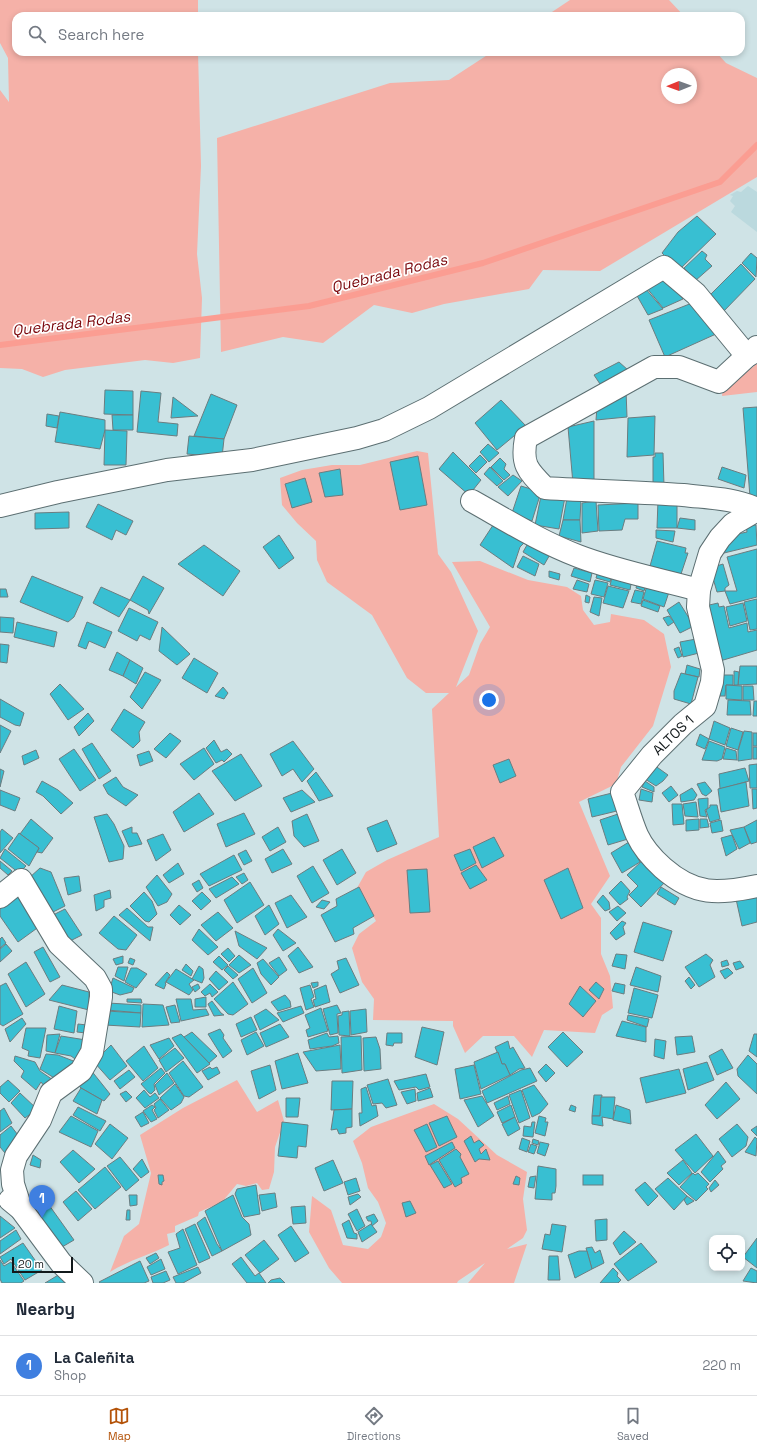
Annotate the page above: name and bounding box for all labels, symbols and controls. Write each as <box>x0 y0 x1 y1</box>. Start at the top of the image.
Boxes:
search box <box>12 12 745 56</box>
icon: search <box>26 23 48 45</box>
text: Search here <box>58 25 144 44</box>
north arrow <box>661 68 697 104</box>
water label: Quebrada Rodas <box>329 249 450 297</box>
water label: Quebrada Rodas <box>11 306 132 340</box>
your location <box>479 690 499 710</box>
street label: ALTOS 1 <box>649 711 697 759</box>
pin: 1 <box>29 1185 55 1218</box>
map controls <box>709 1235 745 1271</box>
button: locate <box>709 1235 745 1271</box>
scale bar <box>12 1255 73 1274</box>
text: 20 m <box>18 1257 44 1271</box>
text: Nearby <box>16 1298 75 1320</box>
text: La Caleñita <box>54 1348 134 1367</box>
text: 1 <box>26 1357 32 1374</box>
text: 220 m <box>702 1357 741 1374</box>
text: Shop <box>54 1367 86 1384</box>
tab: Map <box>108 1405 131 1443</box>
tab: Directions <box>347 1405 401 1443</box>
tab: Saved <box>617 1405 649 1443</box>

